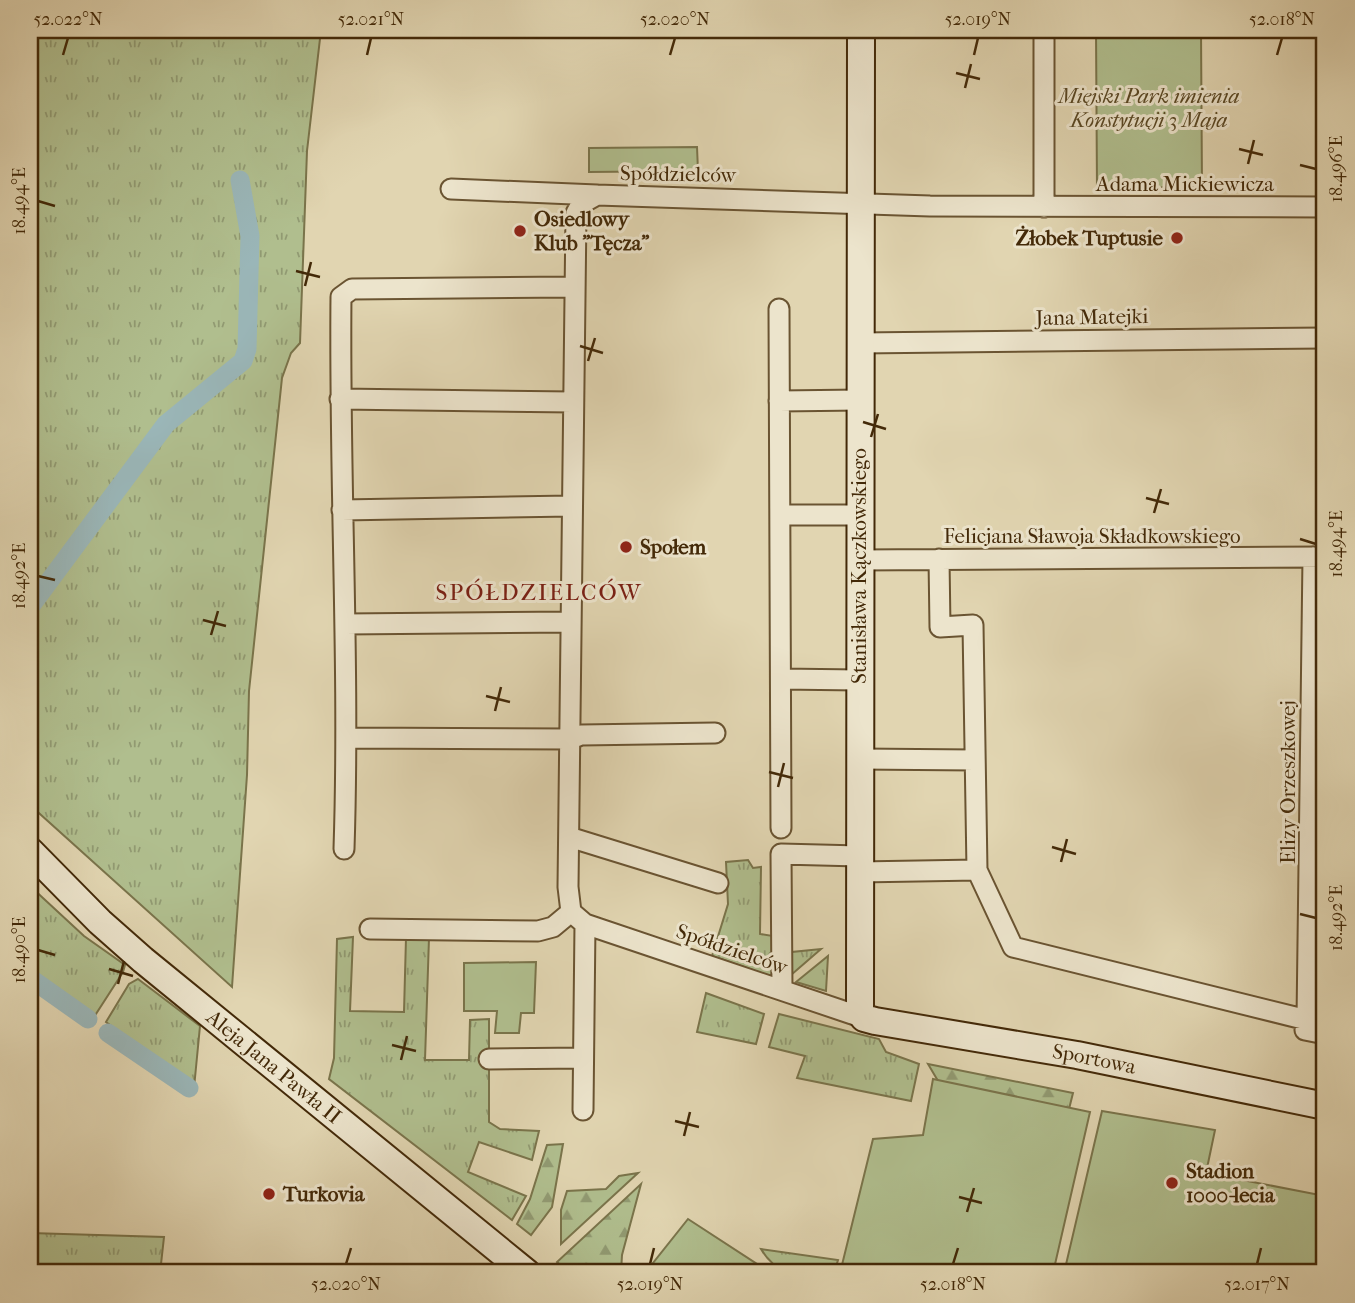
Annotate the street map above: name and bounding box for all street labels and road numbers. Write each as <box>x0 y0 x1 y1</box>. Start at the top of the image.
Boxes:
street label: Spółdzielców <box>620 161 738 187</box>
street label: Adama Mickiewicza <box>1095 172 1274 196</box>
street label: Jana Matejki <box>1033 304 1149 330</box>
street label: Stanisława Kączkowskiego <box>847 448 871 684</box>
street label: Felicjana Sławoja Składkowskiego <box>943 524 1241 548</box>
street label: Elizy Orzeszkowej <box>1276 700 1300 864</box>
street label: Spółdzielców <box>673 919 792 980</box>
street label: Aleja Jana Pawła II <box>201 1004 346 1129</box>
street label: Sportowa <box>1051 1039 1138 1079</box>

